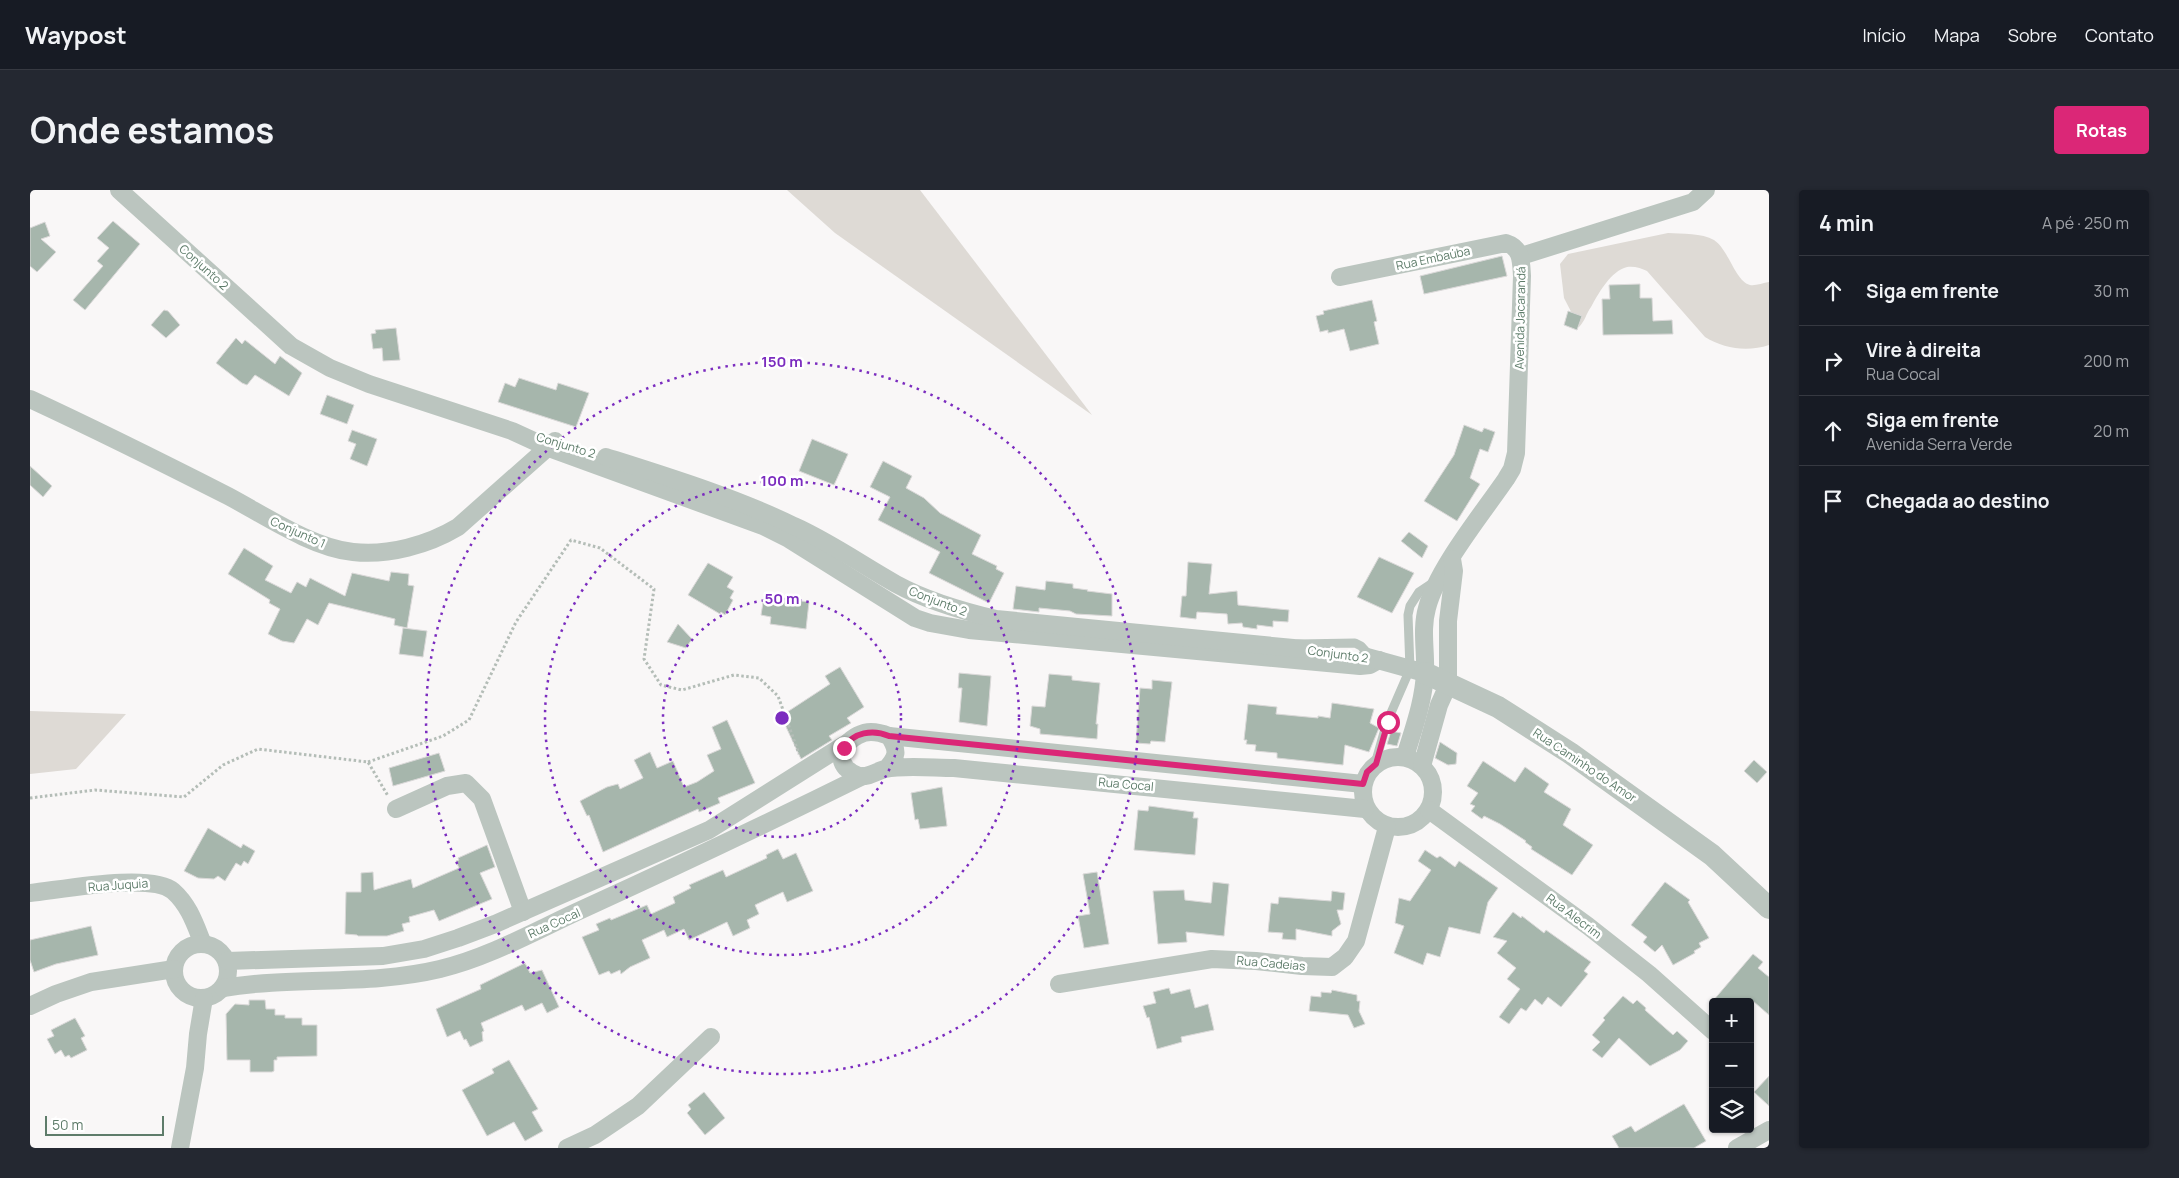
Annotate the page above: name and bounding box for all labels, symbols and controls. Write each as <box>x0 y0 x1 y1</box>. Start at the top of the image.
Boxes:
text: Waypost <box>25 18 127 51</box>
text: Início <box>1862 23 1906 47</box>
text: Mapa <box>1934 23 1980 47</box>
text: Sobre <box>2008 23 2057 47</box>
text: Contato <box>2085 23 2154 47</box>
text: Onde estamos <box>30 106 274 154</box>
button: Rotas <box>2054 106 2149 154</box>
text: 4 min <box>1819 209 1874 237</box>
text: A pé · 250 m <box>2042 212 2129 234</box>
street label: Conjunto 2 <box>176 240 232 294</box>
street label: Rua Embaúba <box>1394 242 1472 274</box>
street label: Avenida Jacarandá <box>1511 266 1529 370</box>
icon: ahead <box>1819 277 1847 305</box>
text: Siga em frente <box>1866 278 1999 304</box>
text: 30 m <box>2094 280 2129 302</box>
text: Vire à direita <box>1866 337 1981 363</box>
icon: right <box>1819 347 1847 375</box>
text: 200 m <box>2084 350 2129 372</box>
text: 150 m <box>761 351 803 372</box>
text: Rua Cocal <box>1866 363 1940 385</box>
text: Siga em frente <box>1866 407 1999 433</box>
icon: ahead <box>1819 417 1847 445</box>
text: 20 m <box>2093 420 2129 442</box>
street label: Conjunto 2 <box>534 428 598 462</box>
text: Avenida Serra Verde <box>1866 433 2012 455</box>
text: 100 m <box>761 470 803 491</box>
icon: arrive <box>1819 487 1847 515</box>
text: Chegada ao destino <box>1866 488 2049 514</box>
street label: Conjunto 1 <box>268 512 328 552</box>
street label: Conjunto 2 <box>906 582 970 620</box>
text: 50 m <box>764 588 800 609</box>
street label: Conjunto 2 <box>1307 641 1370 667</box>
centre of rings <box>773 709 791 727</box>
route start <box>1377 711 1400 734</box>
street label: Rua Caminho do Amor <box>1530 724 1641 806</box>
route end <box>833 737 856 760</box>
street label: Rua Cocal <box>1098 773 1154 795</box>
street label: Rua Juquia <box>87 874 149 896</box>
street label: Rua Alecrim <box>1543 890 1605 942</box>
street label: Rua Cocal <box>525 904 583 942</box>
street label: Rua Cadeias <box>1236 952 1306 974</box>
map controls <box>1709 998 1754 1133</box>
button: + <box>1709 998 1754 1043</box>
button: − <box>1709 1043 1754 1088</box>
button: layers <box>1709 1088 1754 1133</box>
scale bar <box>45 1113 164 1136</box>
text: 50 m <box>52 1115 83 1134</box>

